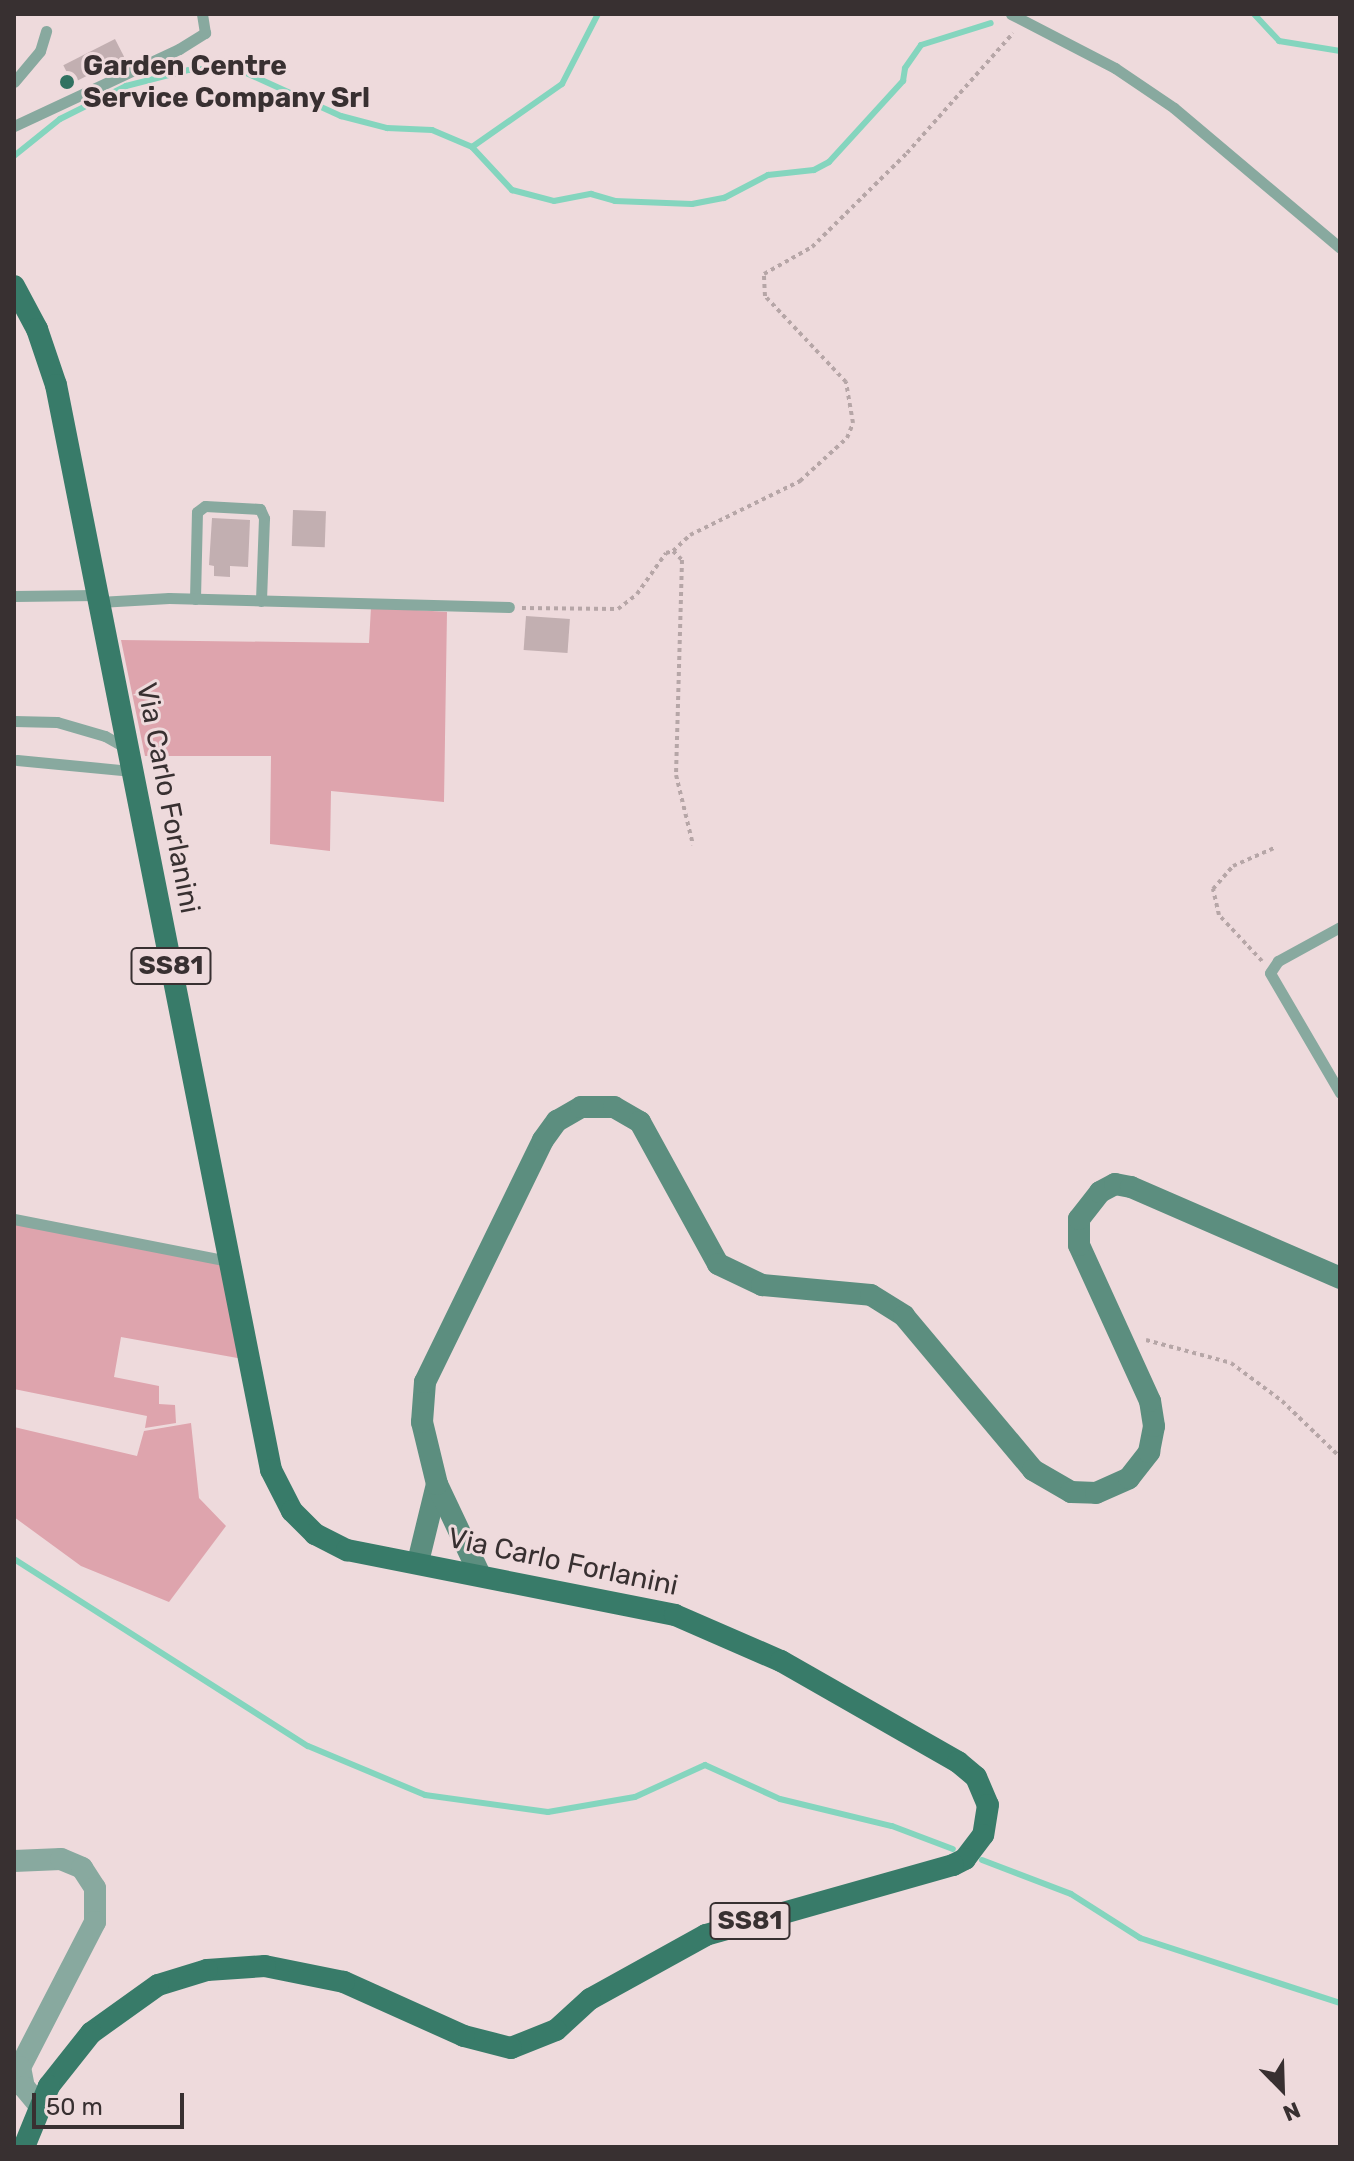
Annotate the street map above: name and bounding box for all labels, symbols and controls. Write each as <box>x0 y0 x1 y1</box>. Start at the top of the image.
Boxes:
place label: Garden Centre Service Company Srl <box>83 49 371 115</box>
marker: Garden Centre Service Company Srl <box>58 73 76 91</box>
street label: Via Carlo Forlanini <box>129 680 207 916</box>
road number: SS81 <box>129 944 213 988</box>
street label: Via Carlo Forlanini <box>445 1521 681 1603</box>
road number: SS81 <box>708 1899 792 1943</box>
north arrow <box>1242 2049 1322 2129</box>
scale bar <box>36 2077 188 2127</box>
text: 50 m <box>46 2093 103 2121</box>
text: N <box>1279 2096 1304 2127</box>

